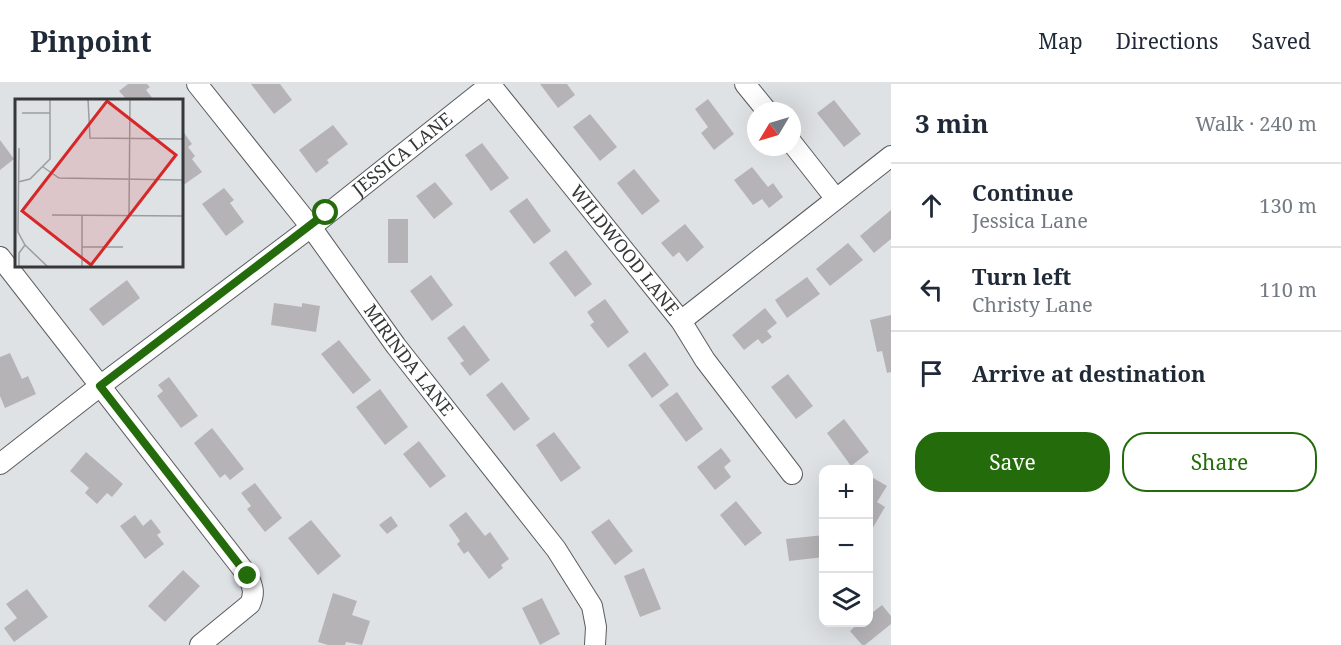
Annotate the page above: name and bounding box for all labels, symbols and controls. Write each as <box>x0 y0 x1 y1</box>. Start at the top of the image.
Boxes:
text: Pinpoint <box>30 22 152 60</box>
text: Map <box>1038 27 1083 55</box>
text: Directions <box>1116 27 1218 55</box>
text: Saved <box>1251 27 1311 55</box>
inset map <box>15 99 183 267</box>
north arrow <box>747 102 801 156</box>
text: 3 min <box>915 105 989 141</box>
street label: JESSICA LANE <box>346 106 457 201</box>
text: Walk · 240 m <box>1195 110 1317 137</box>
text: Continue <box>972 177 1074 207</box>
street label: WILDWOOD LANE <box>565 180 685 320</box>
icon: ahead <box>915 189 948 222</box>
text: 130 m <box>1259 192 1317 219</box>
route start <box>312 199 338 225</box>
text: Jessica Lane <box>972 207 1088 234</box>
text: Turn left <box>972 261 1071 291</box>
icon: left <box>915 273 948 306</box>
text: 110 m <box>1259 276 1317 303</box>
text: Christy Lane <box>972 291 1093 318</box>
street label: MIRINDA LANE <box>359 299 460 421</box>
icon: arrive <box>915 357 948 390</box>
text: Arrive at destination <box>972 358 1206 388</box>
button: Save <box>915 432 1110 492</box>
button: Share <box>1122 432 1317 492</box>
map controls <box>819 465 873 627</box>
button: + <box>819 465 873 519</box>
button: − <box>819 519 873 573</box>
route end <box>234 562 260 588</box>
button: layers <box>819 573 873 627</box>

